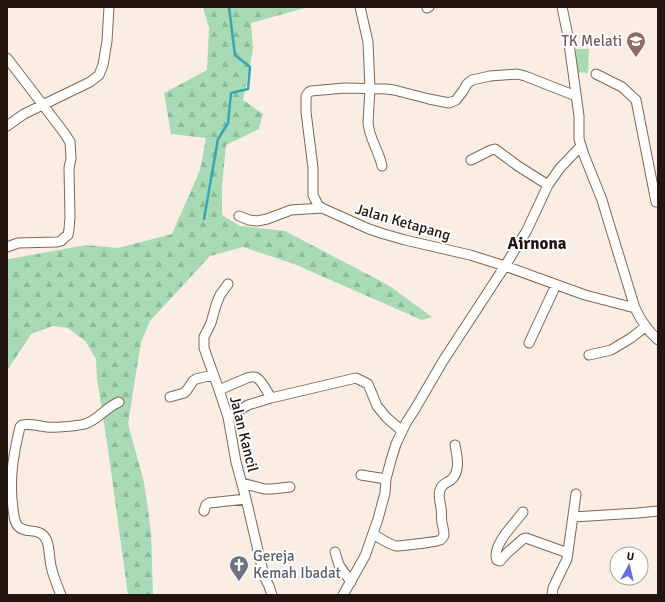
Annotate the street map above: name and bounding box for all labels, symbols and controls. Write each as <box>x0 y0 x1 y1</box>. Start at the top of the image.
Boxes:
school or university icon: TK Melati <box>625 30 647 58</box>
place label: TK Melati <box>561 32 622 50</box>
street label: Jalan Ketapang <box>353 200 453 244</box>
district label: Airnona <box>508 233 567 254</box>
street label: Jalan Kancil <box>226 394 262 474</box>
north arrow <box>609 546 649 586</box>
place label: Gereja Kemah Ibadat <box>253 547 341 582</box>
text: U <box>626 550 635 564</box>
church icon: Gereja Kemah Ibadat <box>228 554 250 582</box>

